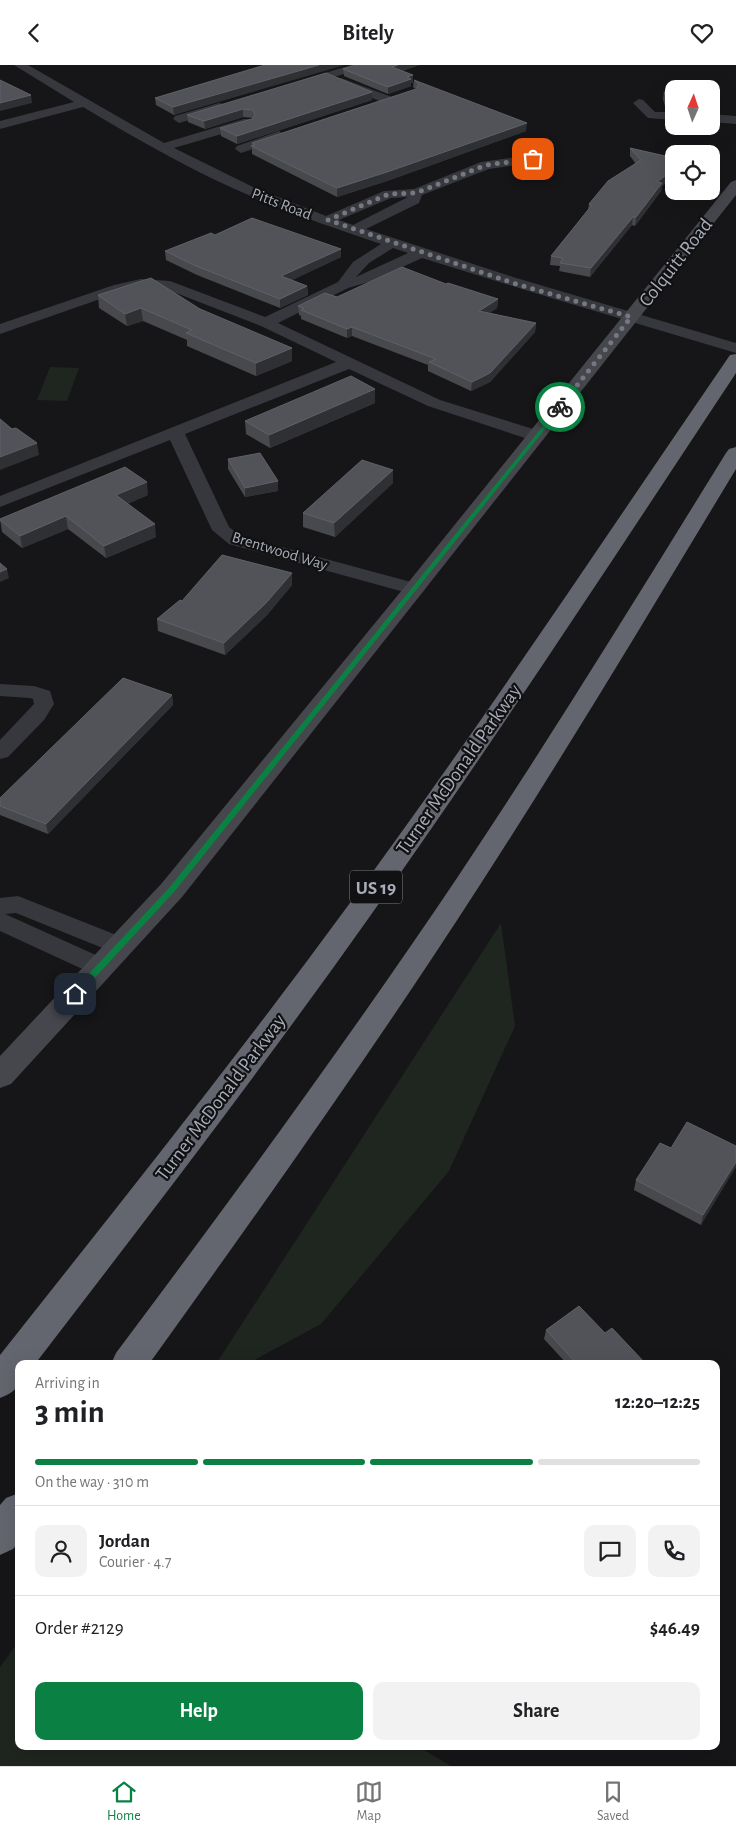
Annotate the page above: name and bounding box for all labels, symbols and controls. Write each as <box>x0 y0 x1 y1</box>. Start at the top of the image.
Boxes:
icon: back <box>20 19 48 47</box>
icon: heart <box>688 19 716 47</box>
text: Bitely <box>342 22 394 44</box>
north arrow <box>665 80 720 135</box>
map controls <box>665 80 720 200</box>
pin <box>512 138 554 180</box>
icon: bag <box>519 145 547 173</box>
button: locate <box>665 145 720 200</box>
street label: Pitts Road <box>249 185 314 223</box>
street label: Colquitt Road <box>635 215 716 310</box>
courier <box>535 382 585 432</box>
icon: bike <box>546 393 574 421</box>
street label: Brentwood Way <box>230 529 330 574</box>
street label: Turner McDonald Parkway <box>393 681 525 858</box>
road number: US 19 <box>350 871 402 904</box>
pin <box>54 973 96 1015</box>
icon: home <box>61 980 89 1008</box>
street label: Turner McDonald Parkway <box>152 1010 290 1184</box>
text: Arriving in <box>35 1375 100 1391</box>
text: 12:20–12:25 <box>615 1393 700 1412</box>
text: 3 min <box>35 1396 105 1428</box>
text: On the way · 310 m <box>35 1474 149 1490</box>
button: person <box>35 1525 87 1577</box>
button: chat <box>584 1525 636 1577</box>
button: phone <box>648 1525 700 1577</box>
text: Jordan <box>99 1532 150 1551</box>
text: Courier · 4.7 <box>99 1554 171 1570</box>
text: Order #2129 <box>35 1619 124 1638</box>
text: $46.49 <box>650 1619 700 1638</box>
button: Help <box>35 1682 363 1740</box>
button: Share <box>373 1682 700 1740</box>
tab: Home <box>107 1778 141 1825</box>
tab: Map <box>355 1778 383 1825</box>
tab: Saved <box>597 1778 629 1825</box>

